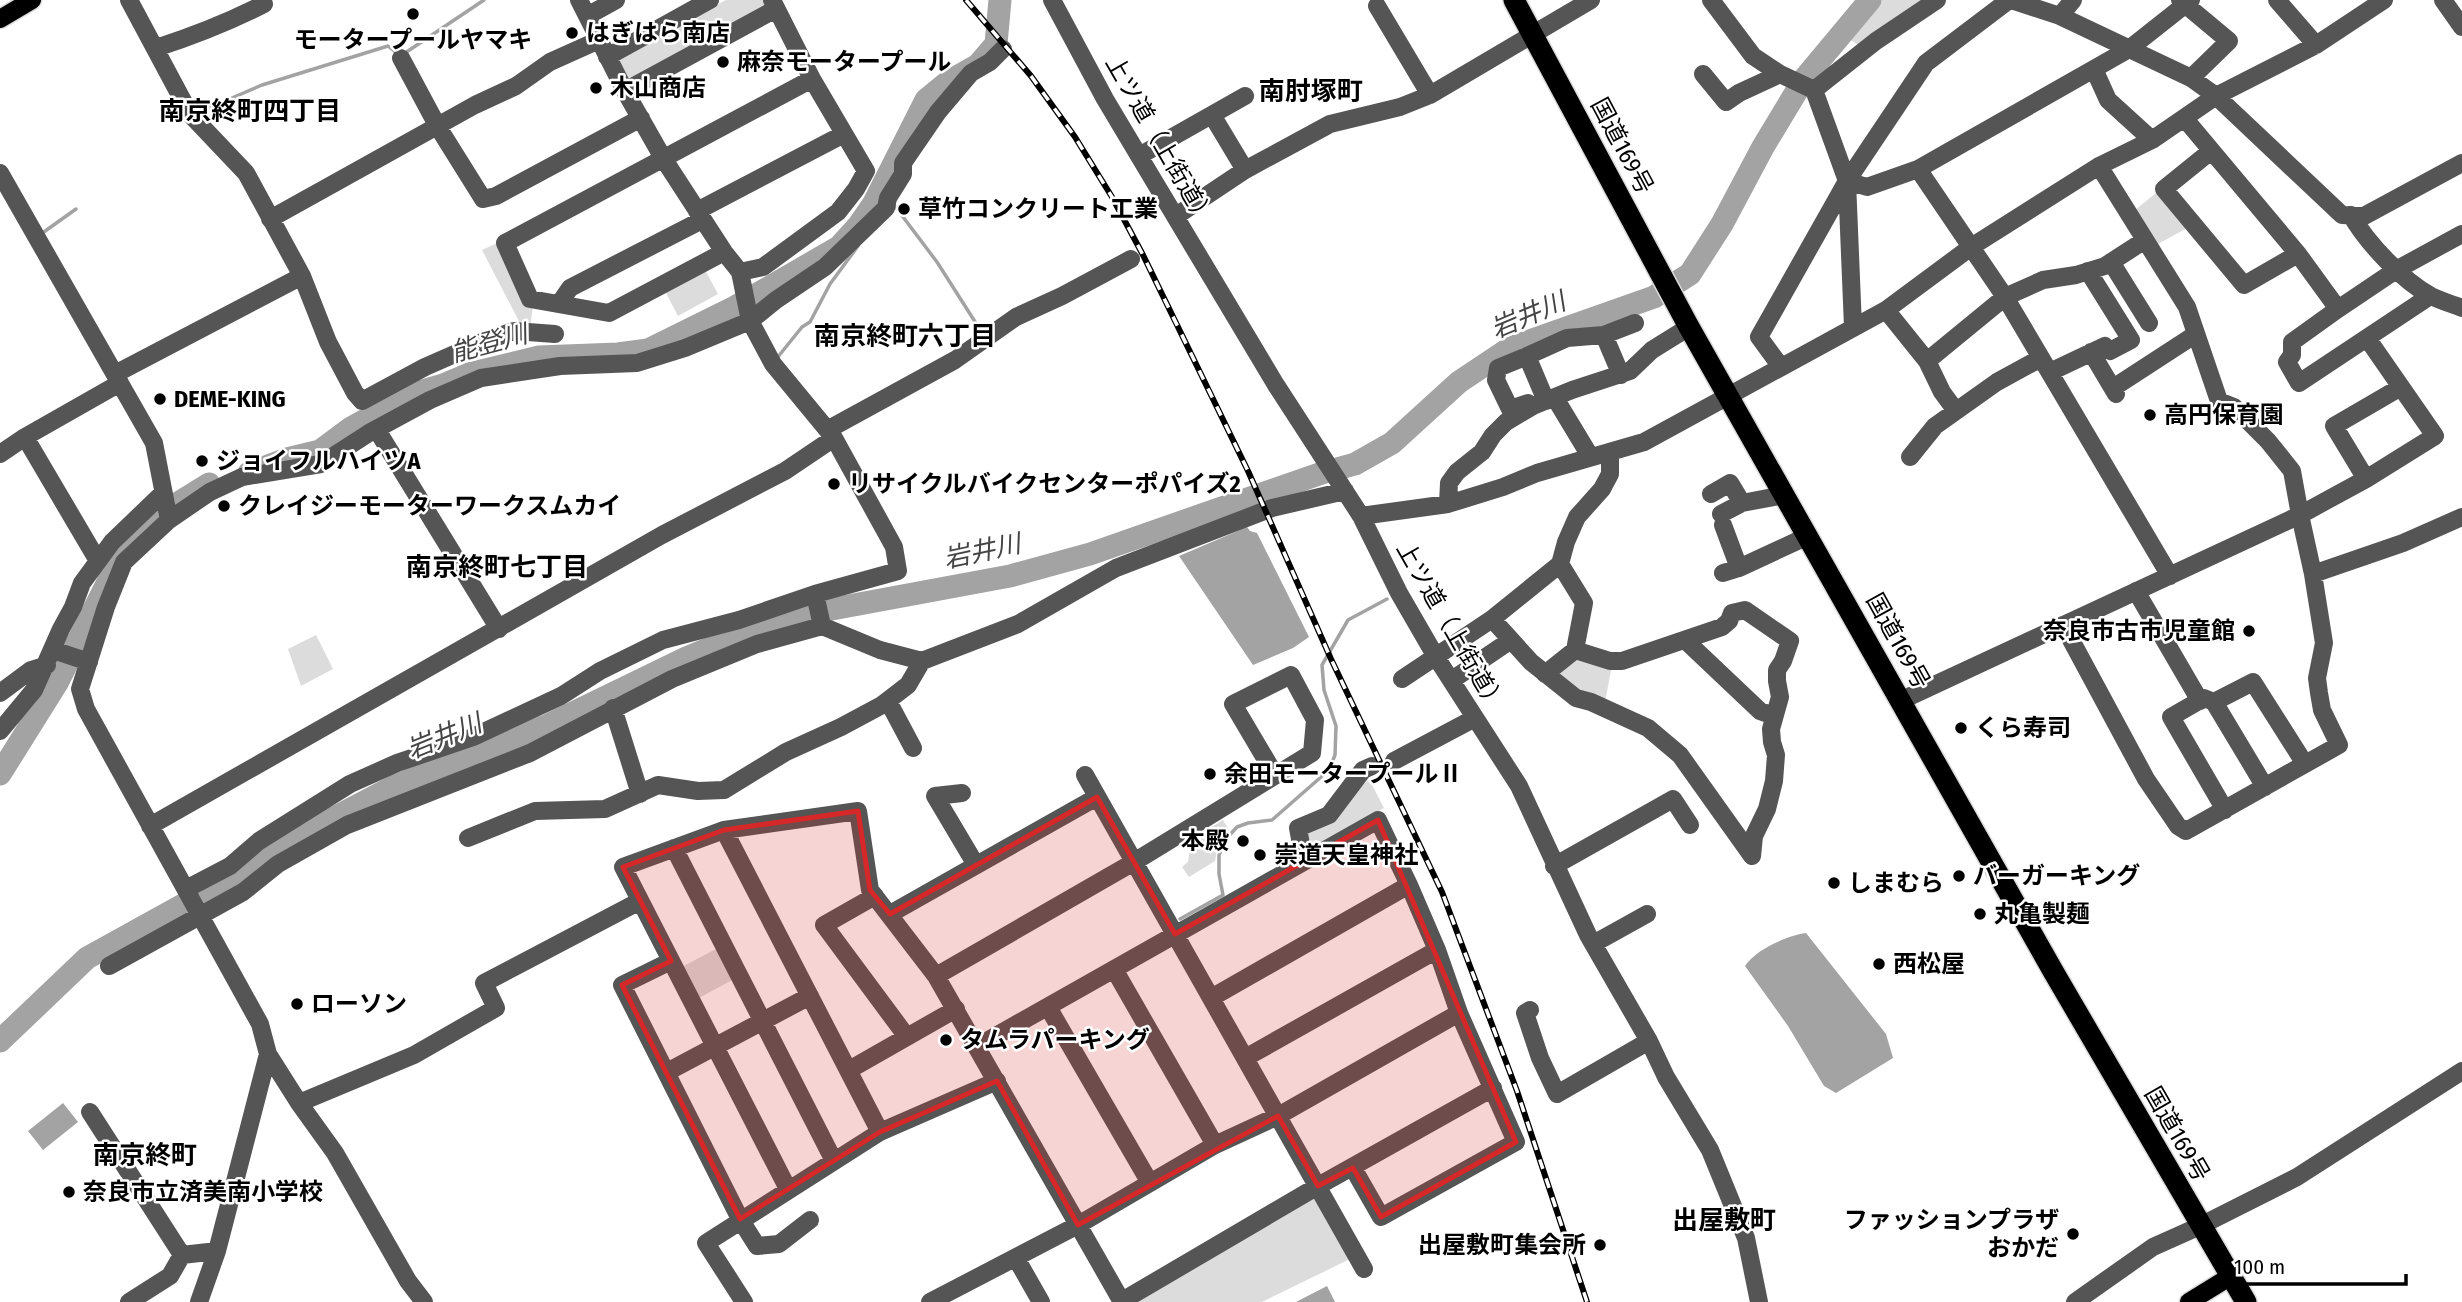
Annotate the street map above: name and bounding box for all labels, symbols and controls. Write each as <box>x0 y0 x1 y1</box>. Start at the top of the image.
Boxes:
marker: モータープールヤマキ <box>405 6 421 22</box>
place label: はぎはら南店 <box>586 19 730 47</box>
marker: はぎはら南店 <box>564 25 580 41</box>
place label: モータープールヤマキ <box>294 26 532 54</box>
place label: 麻奈モータープール <box>737 48 952 76</box>
street label: 上ツ道（上街道） <box>1100 51 1220 231</box>
marker: 麻奈モータープール <box>715 54 731 70</box>
place label: 木山商店 <box>610 74 706 102</box>
district label: 南肘塚町 <box>1259 76 1363 107</box>
marker: 木山商店 <box>588 80 604 96</box>
street label: 国道169号 <box>1585 93 1659 199</box>
district label: 南京終町四丁目 <box>159 96 341 127</box>
place label: 草竹コンクリート工業 <box>918 195 1158 223</box>
marker: 草竹コンクリート工業 <box>896 201 912 217</box>
water label: 岩井川 <box>1486 285 1573 345</box>
water label: 能登川 <box>447 318 534 369</box>
district label: 南京終町六丁目 <box>814 321 996 352</box>
place label: DEME-KING <box>174 385 286 413</box>
marker: DEME-KING <box>152 391 168 407</box>
place label: 高円保育園 <box>2164 401 2284 429</box>
marker: 高円保育園 <box>2142 407 2158 423</box>
place label: ジョイフルハイツA <box>216 447 422 475</box>
marker: ジョイフルハイツA <box>194 453 210 469</box>
place label: リサイクルバイクセンターポパイズ2 <box>848 470 1241 498</box>
marker: リサイクルバイクセンターポパイズ2 <box>826 476 842 492</box>
place label: クレイジーモーターワークスムカイ <box>238 492 621 520</box>
marker: クレイジーモーターワークスムカイ <box>216 498 232 514</box>
water label: 岩井川 <box>941 528 1026 575</box>
street label: 上ツ道（上街道） <box>1391 537 1511 717</box>
district label: 南京終町七丁目 <box>406 552 588 583</box>
street label: 国道169号 <box>1860 588 1936 694</box>
place label: 奈良市古市児童館 <box>2043 617 2235 645</box>
marker: 奈良市古市児童館 <box>2241 623 2257 639</box>
water label: 岩井川 <box>402 706 489 765</box>
place label: くら寿司 <box>1975 714 2071 742</box>
marker: くら寿司 <box>1953 720 1969 736</box>
place label: 余田モータープールⅡ <box>1224 760 1463 788</box>
marker: 余田モータープールⅡ <box>1202 766 1218 782</box>
place label: 本殿 <box>1181 827 1229 855</box>
marker: 本殿 <box>1235 833 1251 849</box>
place label: 崇道天皇神社 <box>1274 841 1418 869</box>
marker: 崇道天皇神社 <box>1252 847 1268 863</box>
place label: バーガーキング <box>1973 862 2140 890</box>
marker: バーガーキング <box>1951 868 1967 884</box>
place label: しまむら <box>1848 869 1944 897</box>
marker: しまむら <box>1826 875 1842 891</box>
place label: 丸亀製麺 <box>1994 900 2090 928</box>
marker: 丸亀製麺 <box>1972 906 1988 922</box>
place label: 西松屋 <box>1893 950 1965 978</box>
marker: 西松屋 <box>1871 956 1887 972</box>
place label: ローソン <box>311 990 407 1018</box>
marker: ローソン <box>289 996 305 1012</box>
place label: タムラパーキング <box>960 1026 1150 1054</box>
marker: タムラパーキング <box>938 1032 954 1048</box>
street label: 国道169号 <box>2139 1082 2215 1186</box>
district label: 南京終町 <box>93 1140 197 1171</box>
place label: 奈良市立済美南小学校 <box>83 1178 323 1206</box>
marker: 奈良市立済美南小学校 <box>61 1184 77 1200</box>
district label: 出屋敷町 <box>1672 1205 1776 1236</box>
place label: ファッションプラザ おかだ <box>1844 1206 2059 1262</box>
marker: ファッションプラザ おかだ <box>2065 1226 2081 1242</box>
place label: 出屋敷町集会所 <box>1418 1231 1586 1259</box>
marker: 出屋敷町集会所 <box>1592 1237 1608 1253</box>
scale bar <box>2224 1242 2406 1286</box>
text: 100 m <box>2234 1254 2285 1280</box>

